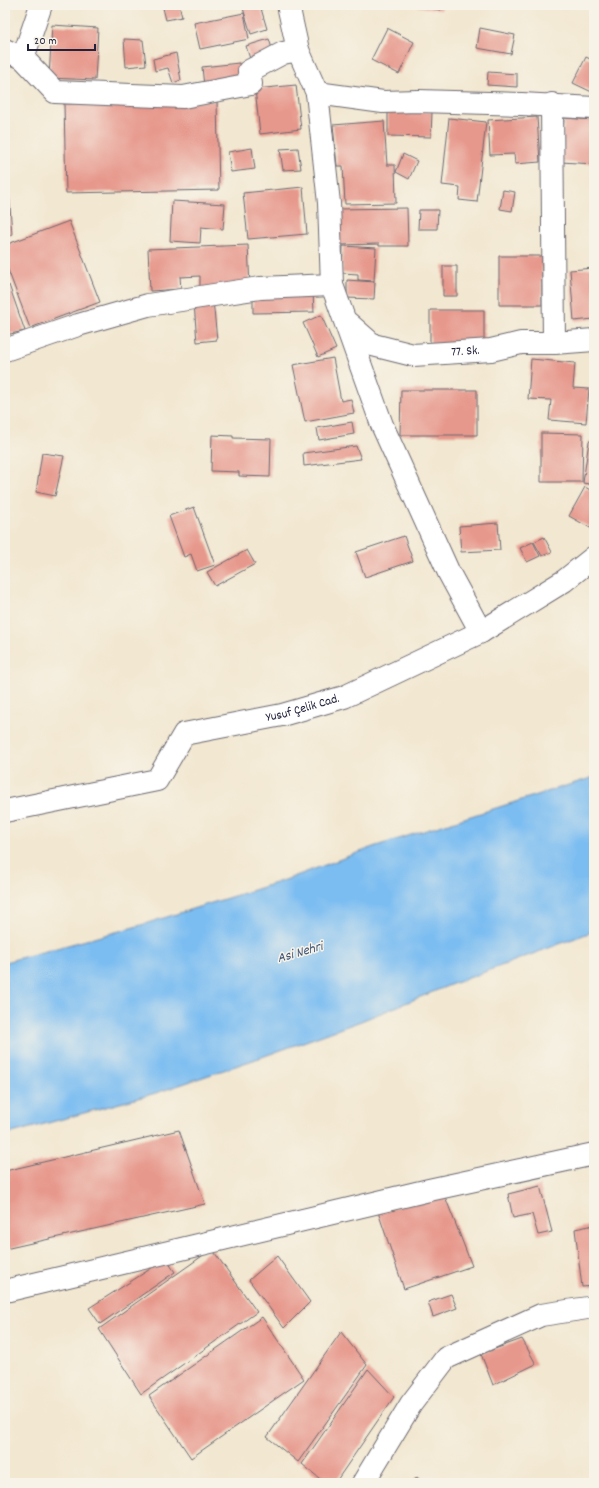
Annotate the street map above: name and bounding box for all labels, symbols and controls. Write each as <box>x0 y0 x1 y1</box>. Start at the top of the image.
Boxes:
scale bar <box>28 26 95 52</box>
text: 20 m <box>34 33 57 50</box>
street label: 77. Sk. <box>451 341 480 362</box>
street label: Yusuf Çelik Cad. <box>264 689 342 727</box>
water label: Asi Nehri <box>275 936 327 969</box>

